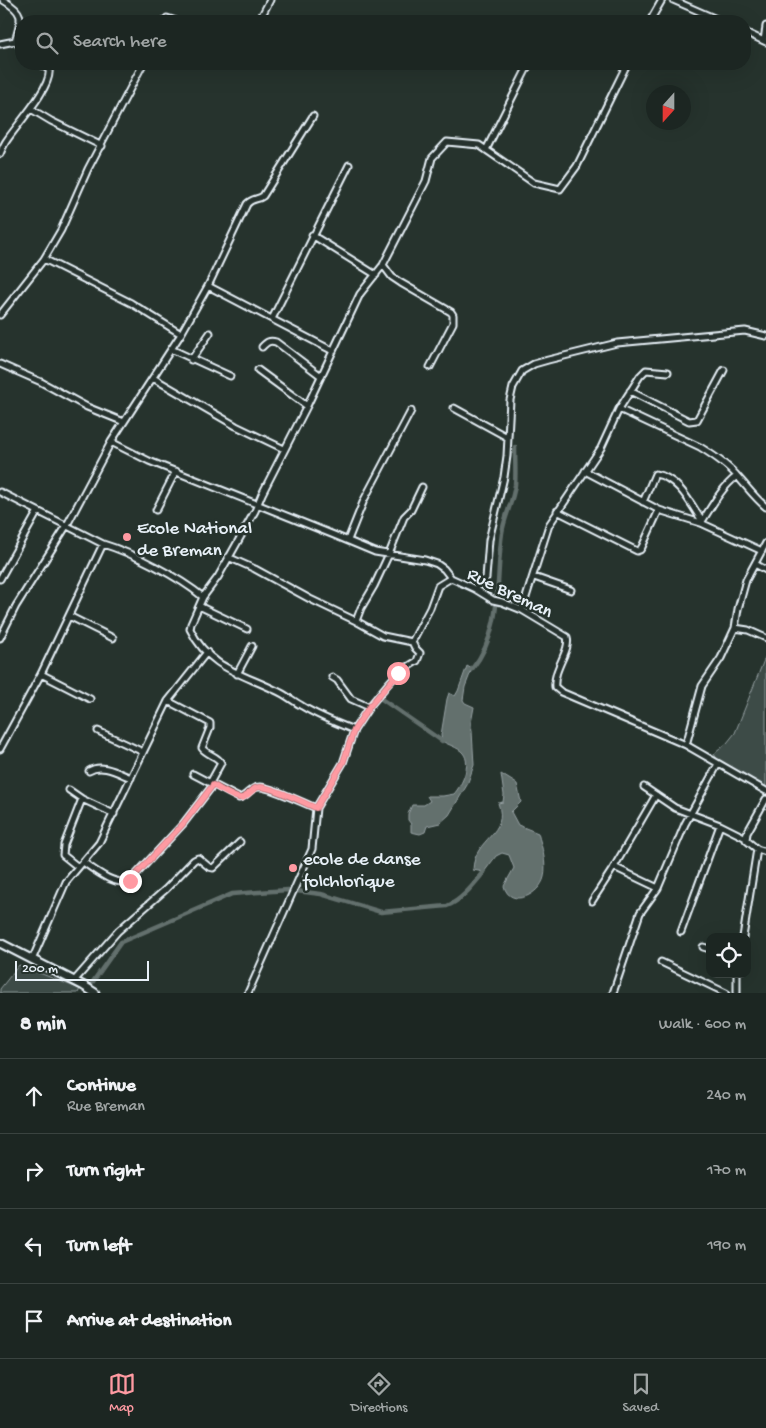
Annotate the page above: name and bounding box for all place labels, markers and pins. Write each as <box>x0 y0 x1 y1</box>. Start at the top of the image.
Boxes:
place label: Ecole National de Breman <box>137 518 252 563</box>
marker: Ecole National de Breman <box>121 531 133 543</box>
place label: ecole de danse folchlorique <box>302 849 421 894</box>
marker: ecole de danse folchlorique <box>287 862 299 874</box>

